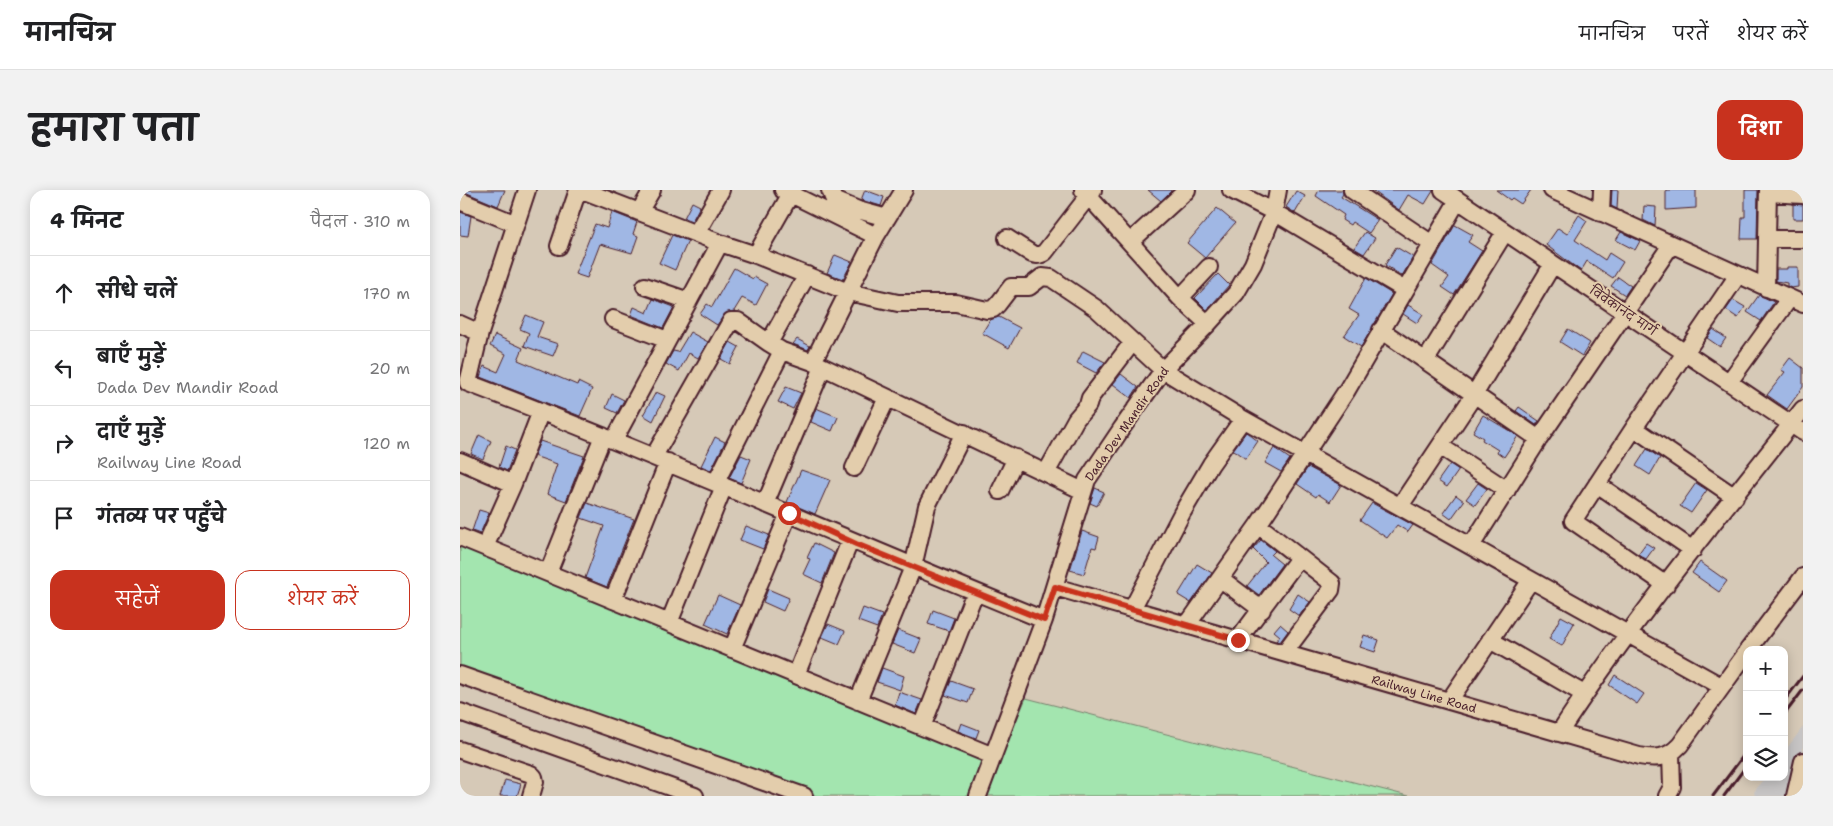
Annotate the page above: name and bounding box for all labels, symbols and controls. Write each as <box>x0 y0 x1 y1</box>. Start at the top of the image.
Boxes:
text: मानचित्र <box>25 17 114 49</box>
text: मानचित्र <box>1579 22 1645 46</box>
text: परतें <box>1673 22 1708 46</box>
text: शेयर करें <box>1736 22 1808 46</box>
button: दिशा <box>1717 100 1803 160</box>
text: हमारा पता <box>30 104 198 151</box>
text: 4 मिनट <box>50 207 123 235</box>
text: पैदल · 310 m <box>311 211 410 232</box>
icon: ahead <box>50 279 78 307</box>
text: सीधे चलें <box>97 279 176 304</box>
street label: विवेकानंद मार्ग <box>1585 280 1662 340</box>
text: 170 m <box>363 283 410 304</box>
text: बाएँ मुड़ें <box>97 344 165 369</box>
icon: left <box>50 354 78 382</box>
text: 20 m <box>369 358 410 379</box>
street label: Dada Dev Mandir Road <box>1081 363 1173 484</box>
text: Dada Dev Mandir Road <box>97 377 278 398</box>
text: दाएँ मुड़ें <box>97 419 165 444</box>
icon: right <box>50 429 78 457</box>
text: 120 m <box>363 433 410 454</box>
text: Railway Line Road <box>97 452 242 473</box>
route start <box>778 502 801 525</box>
icon: arrive <box>50 504 78 532</box>
text: गंतव्य पर पहुँचे <box>97 504 226 529</box>
button: सहेजें <box>50 570 225 630</box>
button: शेयर करें <box>235 570 410 630</box>
route end <box>1227 629 1250 652</box>
map controls <box>1743 646 1788 781</box>
button: + <box>1743 646 1788 691</box>
street label: Railway Line Road <box>1370 671 1479 717</box>
button: − <box>1743 691 1788 736</box>
button: layers <box>1743 736 1788 781</box>

